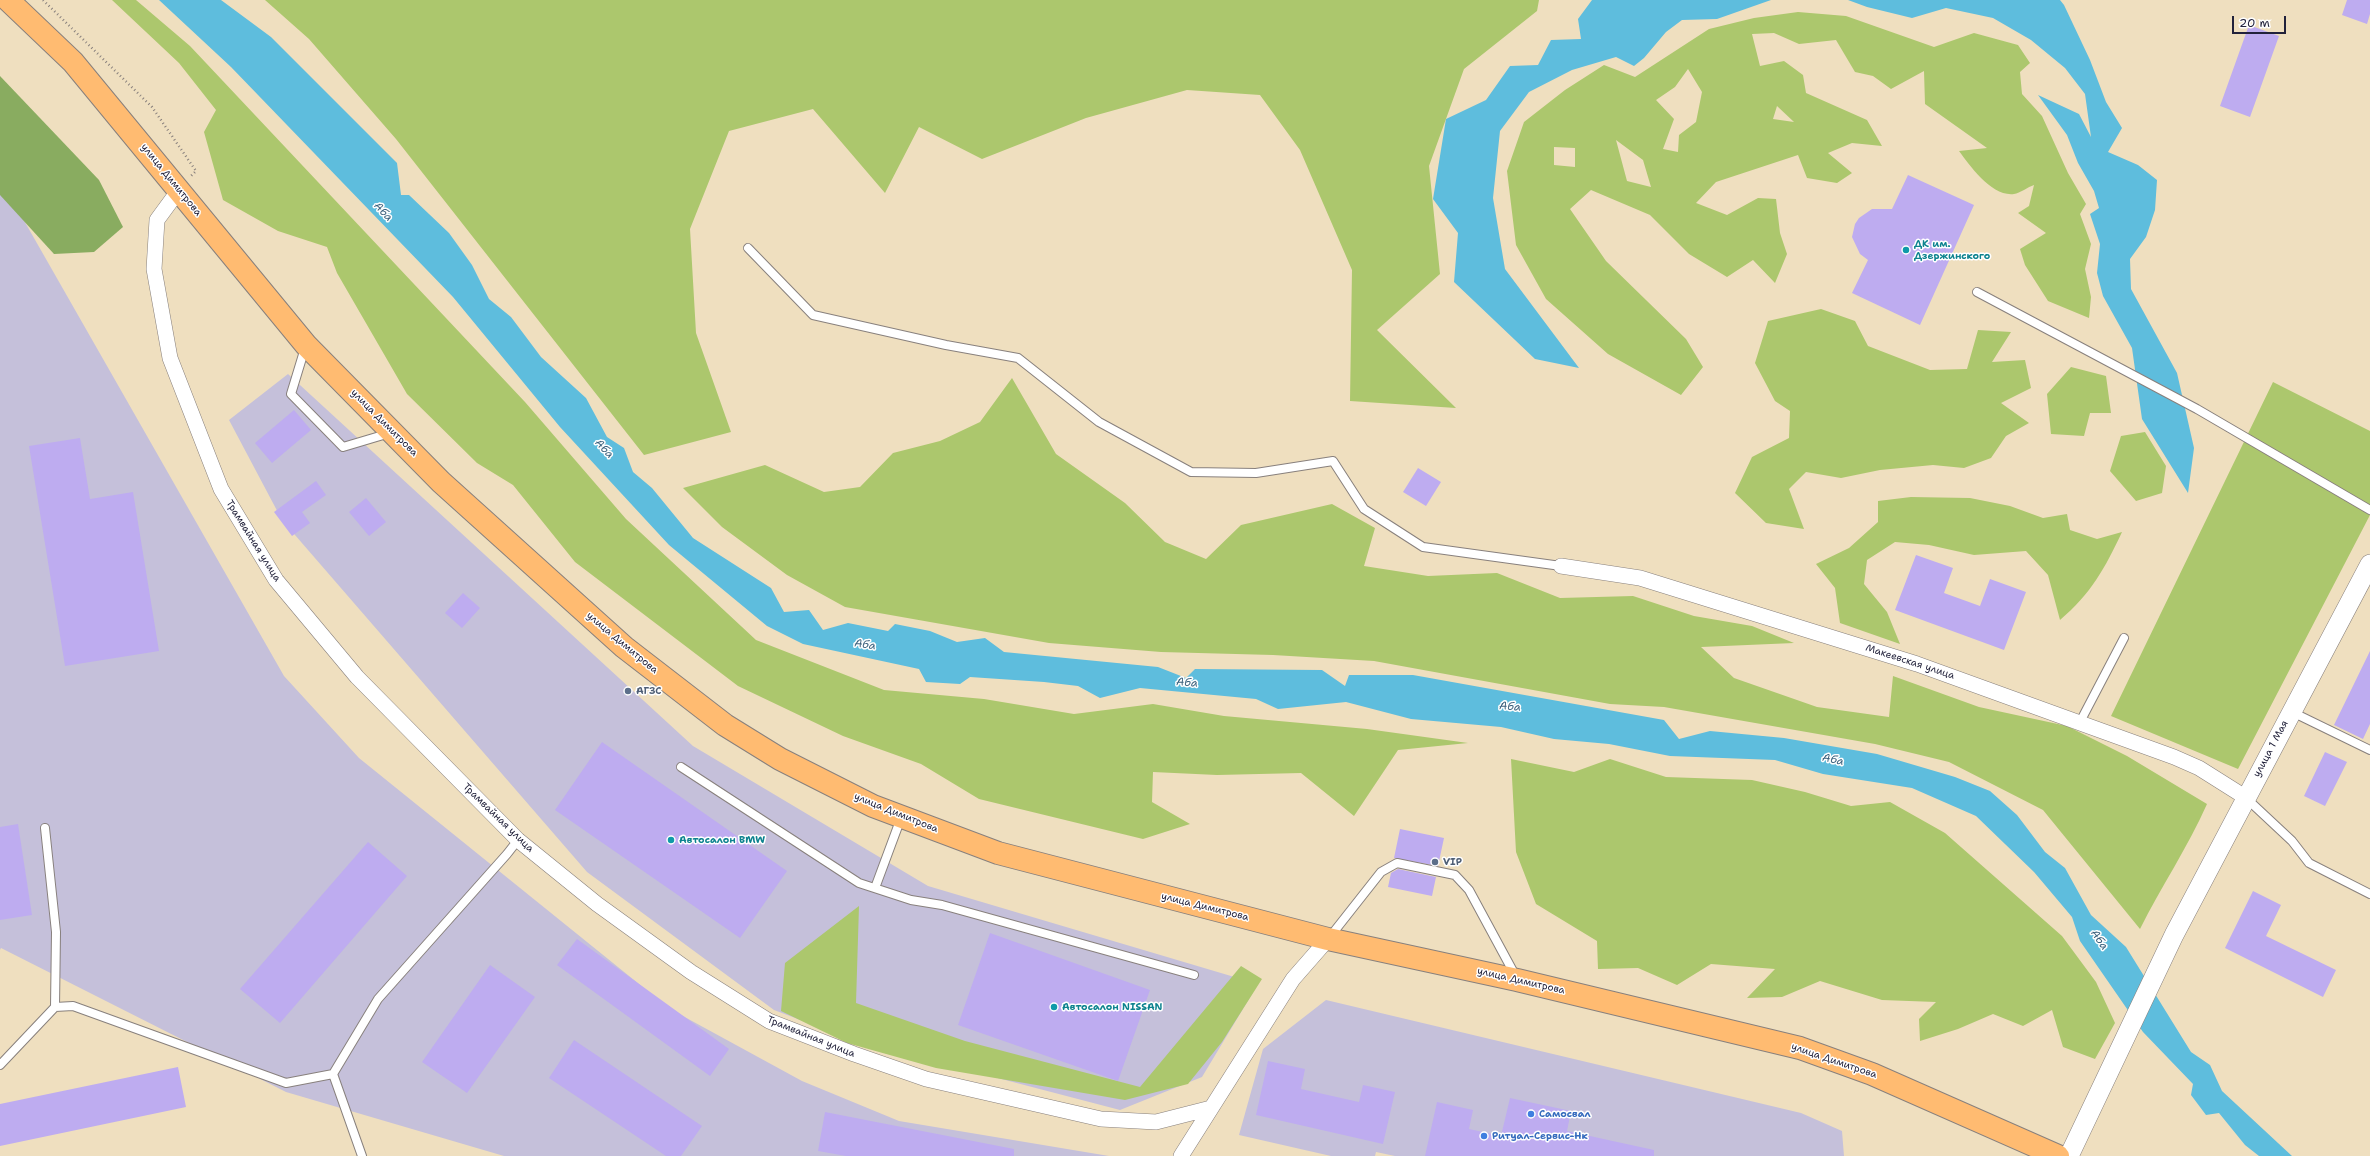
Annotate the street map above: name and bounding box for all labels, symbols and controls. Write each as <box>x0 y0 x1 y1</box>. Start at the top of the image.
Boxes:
scale bar <box>2234 8 2288 34</box>
text: 20 m <box>2239 15 2270 31</box>
street label: улица Димитрова <box>138 141 204 219</box>
water label: Аба <box>371 200 395 224</box>
place label: ДК им. Дзержинского <box>1914 238 1990 262</box>
marker: ДК им. Дзержинского <box>1901 245 1911 255</box>
street label: улица Димитрова <box>348 387 420 459</box>
water label: Аба <box>592 437 616 461</box>
street label: Трамвайная улица <box>223 498 283 584</box>
street label: улица Димитрова <box>584 610 660 676</box>
water label: Аба <box>853 637 877 653</box>
street label: Макеевская улица <box>1864 642 1956 682</box>
water label: Аба <box>1176 676 1198 690</box>
place label: АГЗС <box>636 685 661 697</box>
marker: АГЗС <box>623 686 633 696</box>
water label: Аба <box>1499 700 1521 714</box>
street label: улица 1 Мая <box>2251 719 2291 779</box>
water label: Аба <box>1821 751 1845 769</box>
street label: Трамвайная улица <box>460 781 536 855</box>
street label: улица Димитрова <box>852 791 940 835</box>
place label: Автосалон BMW <box>679 834 765 846</box>
marker: Автосалон BMW <box>666 835 676 845</box>
place label: VIP <box>1443 856 1462 868</box>
marker: VIP <box>1430 857 1440 867</box>
street label: улица Димитрова <box>1160 890 1250 924</box>
water label: Аба <box>2087 927 2111 953</box>
street label: улица Димитрова <box>1476 965 1566 997</box>
place label: Автосалон NISSAN <box>1062 1001 1162 1013</box>
marker: Автосалон NISSAN <box>1049 1002 1059 1012</box>
street label: Трамвайная улица <box>765 1014 857 1060</box>
street label: улица Димитрова <box>1790 1041 1878 1081</box>
place label: Самосвал <box>1539 1108 1591 1120</box>
marker: Самосвал <box>1526 1109 1536 1119</box>
place label: Ритуал-Сервис-Нк <box>1492 1130 1588 1142</box>
marker: Ритуал-Сервис-Нк <box>1479 1131 1489 1141</box>

